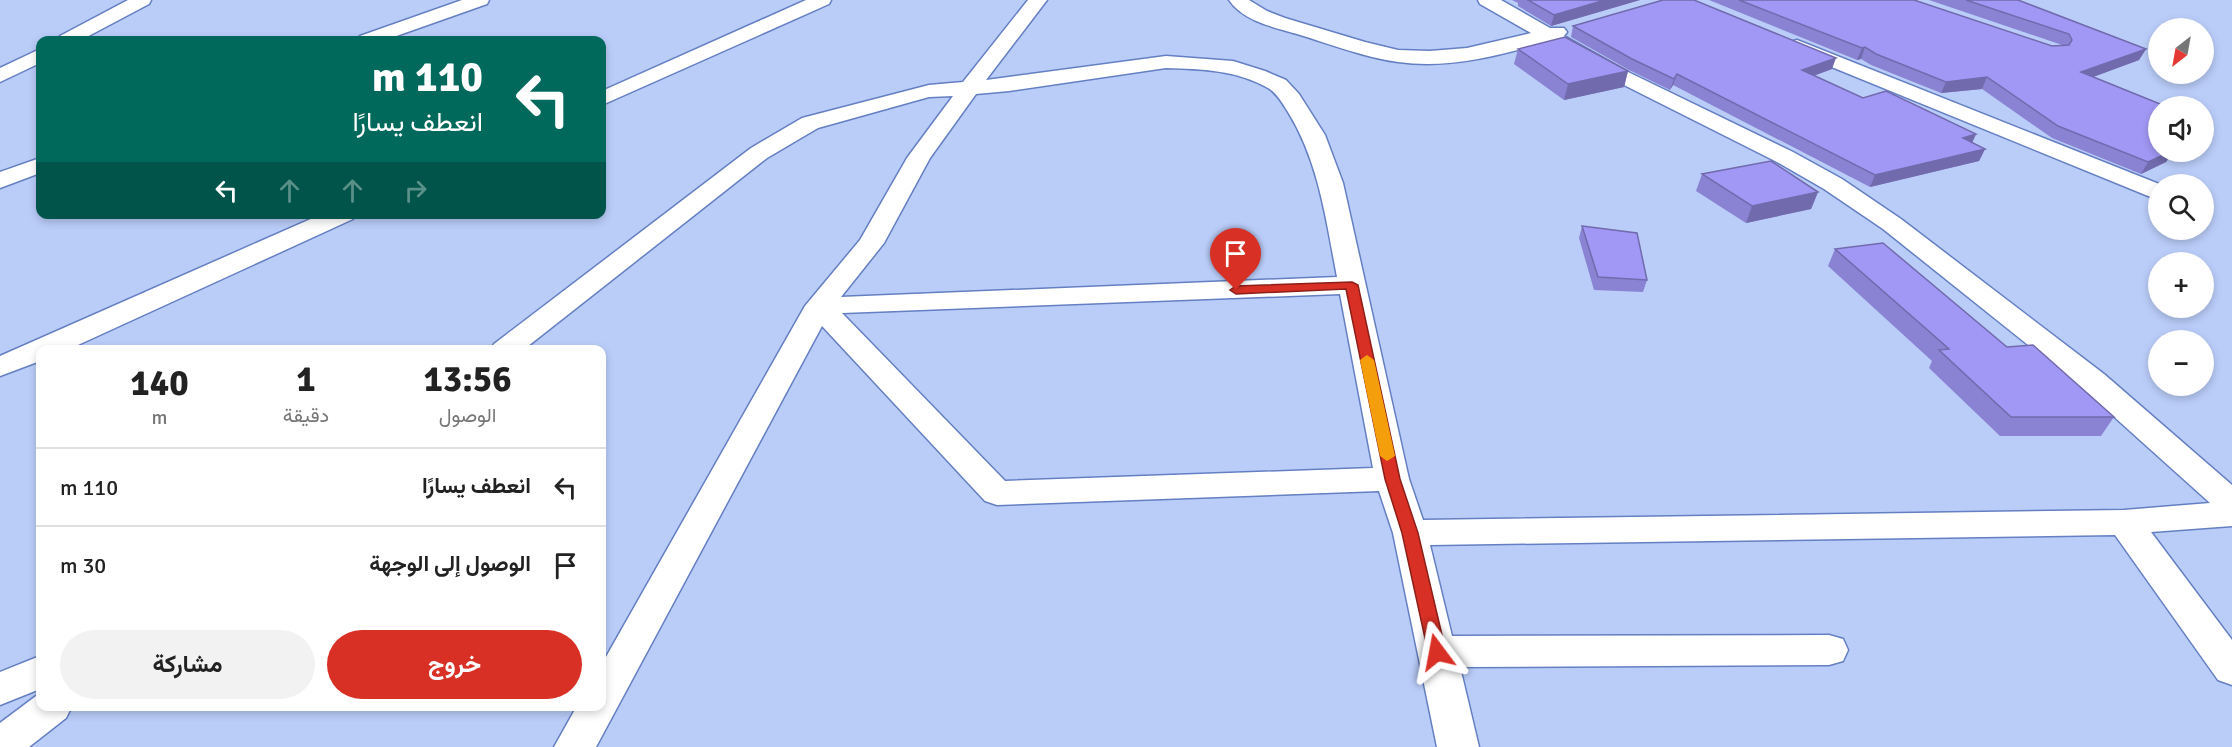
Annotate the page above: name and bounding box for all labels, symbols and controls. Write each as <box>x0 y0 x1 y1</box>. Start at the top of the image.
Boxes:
north arrow <box>2148 18 2214 84</box>
map controls <box>2148 18 2214 396</box>
text: 110 m <box>372 52 483 103</box>
icon: left <box>504 60 582 138</box>
button: sound <box>2148 96 2214 162</box>
text: انعطف يسارًا <box>352 106 483 139</box>
icon: left <box>210 174 243 207</box>
icon: ahead <box>273 174 306 207</box>
icon: ahead <box>336 174 369 207</box>
icon: right <box>399 174 432 207</box>
button: search <box>2148 174 2214 240</box>
pin <box>1210 228 1261 290</box>
icon: arrive <box>1219 237 1252 270</box>
button: + <box>2148 252 2214 318</box>
button: − <box>2148 330 2214 396</box>
text: 1 <box>296 357 316 402</box>
text: 13:56 <box>423 357 512 402</box>
text: 140 <box>130 361 189 406</box>
text: دقيقة <box>283 403 329 428</box>
text: الوصول <box>439 403 496 428</box>
text: m <box>151 405 167 430</box>
icon: left <box>549 471 582 504</box>
text: انعطف يسارًا <box>422 472 531 499</box>
text: 110 m <box>60 474 118 501</box>
icon: arrive <box>549 549 582 582</box>
text: الوصول إلى الوجهة <box>369 550 531 577</box>
text: 30 m <box>60 552 106 579</box>
position arrow <box>1405 620 1469 684</box>
button: مشاركة <box>60 630 315 699</box>
button: خروج <box>327 630 582 699</box>

